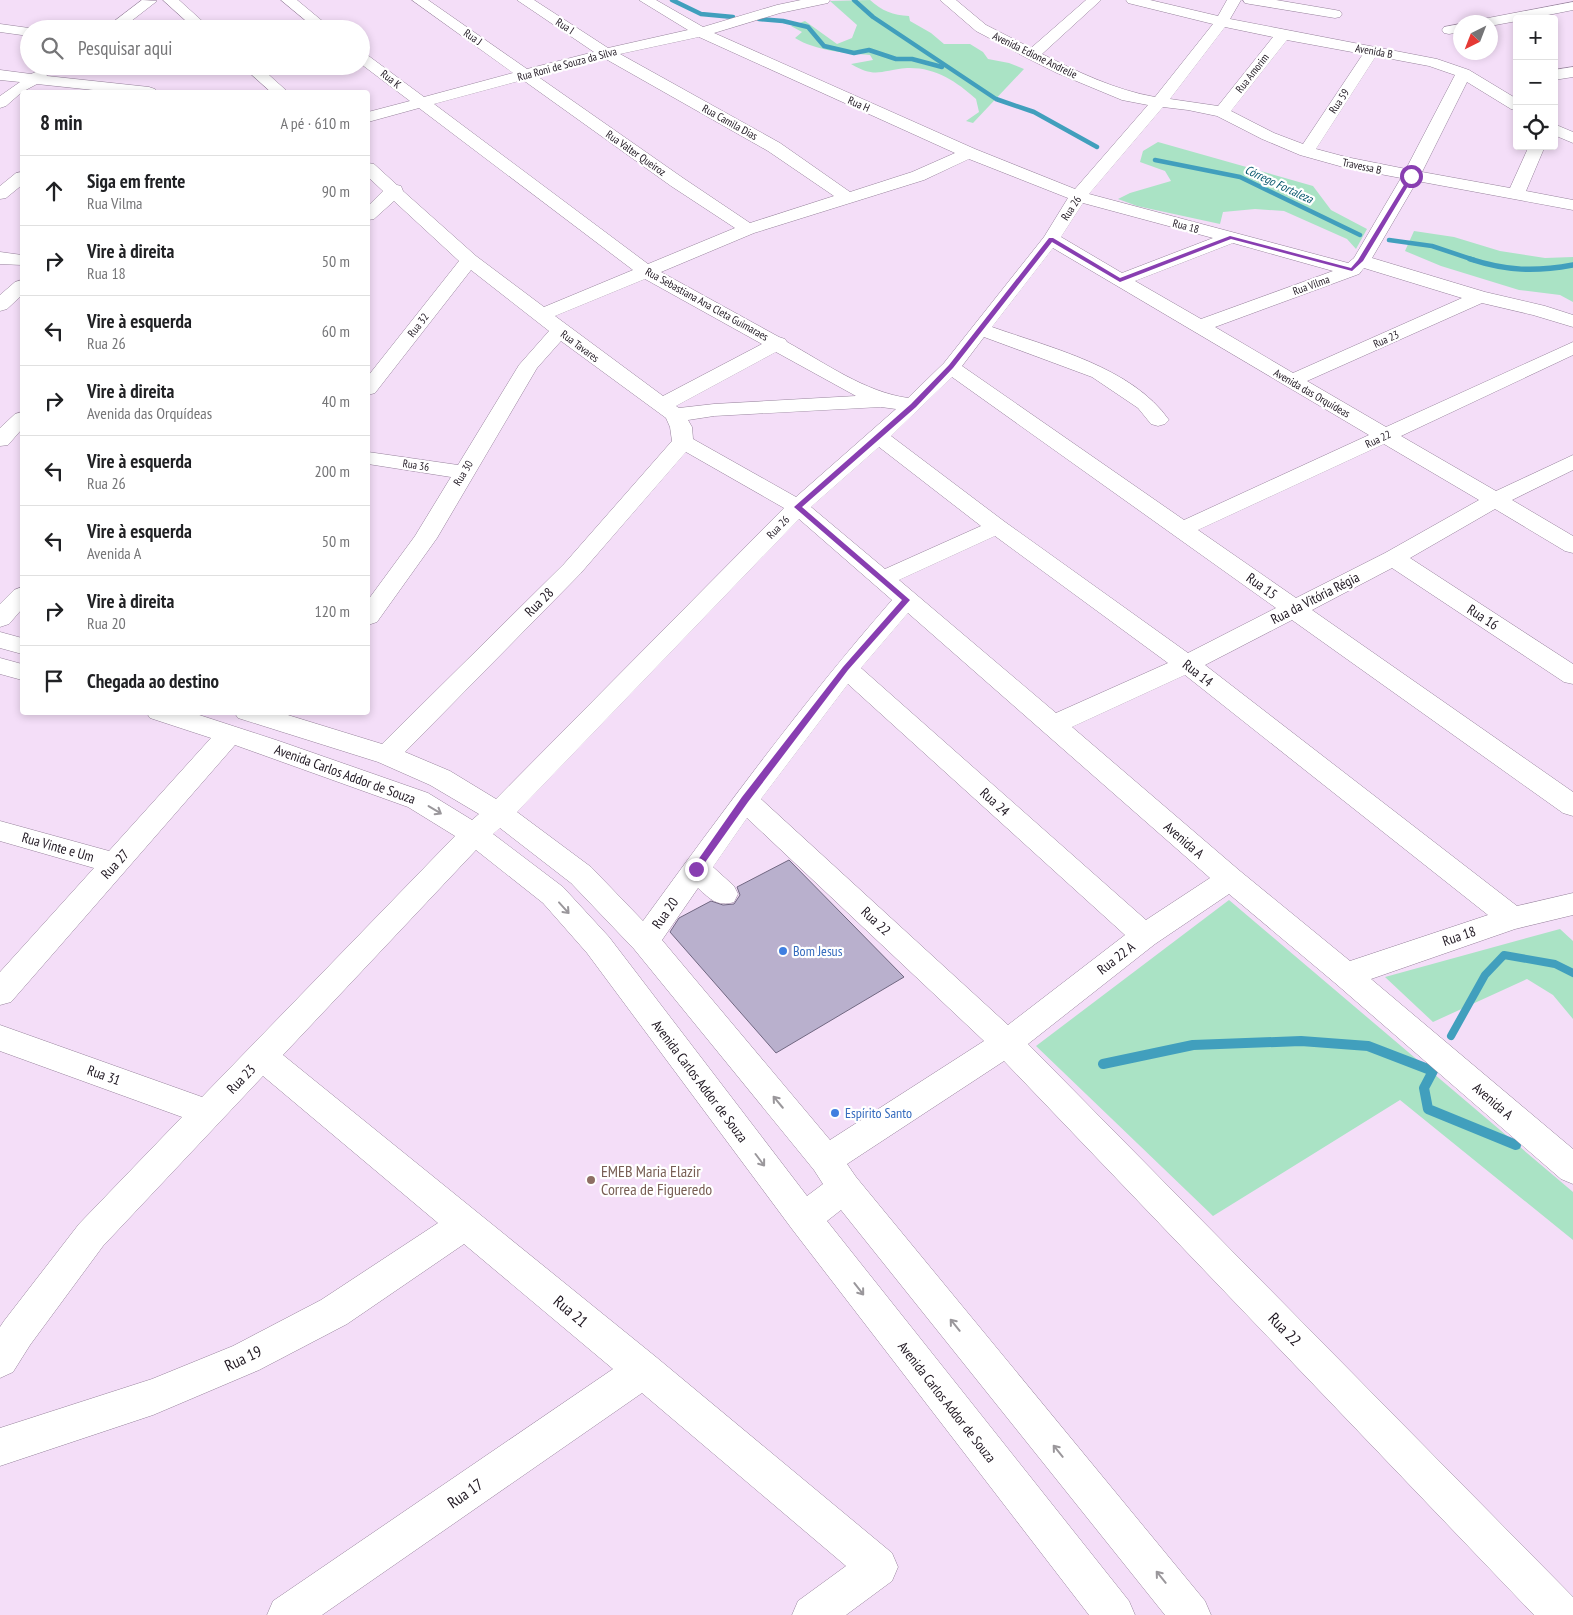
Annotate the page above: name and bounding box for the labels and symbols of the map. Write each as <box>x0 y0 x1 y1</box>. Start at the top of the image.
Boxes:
street label: Rua I <box>553 15 577 37</box>
north arrow <box>1453 15 1498 60</box>
street label: Rua J <box>461 26 485 48</box>
street label: Avenida Edione Andrelie <box>990 28 1080 82</box>
street label: Avenida B <box>1354 41 1394 61</box>
street label: Rua Roni de Souza da Silva <box>516 44 618 84</box>
street label: Rua Amorim <box>1232 50 1272 96</box>
street label: Rua K <box>378 67 405 92</box>
street label: Rua 59 <box>1326 86 1352 116</box>
street label: Rua H <box>846 93 872 115</box>
street label: Rua Camila Dias <box>700 101 760 143</box>
street label: Rua Valter Queiroz <box>603 127 669 179</box>
street label: Travessa B <box>1341 155 1383 177</box>
water label: Córrego Fortaleza <box>1243 162 1316 207</box>
route start <box>1400 165 1423 188</box>
street label: Rua 26 <box>1058 193 1084 223</box>
street label: Rua 18 <box>1171 216 1201 236</box>
street label: Rua Sebastiana Ana Cleta Guimaraes <box>643 264 771 344</box>
street label: Rua Vilma <box>1291 272 1331 298</box>
street label: Rua 32 <box>404 310 432 340</box>
street label: Rua Tavares <box>558 327 602 365</box>
street label: Rua 23 <box>1371 327 1401 351</box>
street label: Avenida das Orquídeas <box>1271 365 1353 421</box>
street label: Rua 22 <box>1363 427 1393 451</box>
street label: Rua 36 <box>402 456 430 474</box>
street label: Rua 30 <box>450 458 476 488</box>
street label: Rua 26 <box>764 513 792 541</box>
street label: Rua da Vitória Régia <box>1268 568 1362 628</box>
street label: Rua 15 <box>1243 569 1281 603</box>
street label: Rua 28 <box>521 584 557 620</box>
street label: Rua 16 <box>1464 600 1502 634</box>
street label: Rua 14 <box>1179 655 1217 691</box>
street label: Avenida Carlos Addor de Souza <box>272 740 418 808</box>
street label: Rua 24 <box>976 784 1014 821</box>
one-way arrow <box>428 806 442 816</box>
street label: Avenida A <box>1160 818 1208 863</box>
street label: Rua Vinte e Um <box>20 828 96 866</box>
street label: Rua 27 <box>97 845 133 883</box>
route end <box>685 858 708 881</box>
street label: Rua 20 <box>648 894 682 932</box>
one-way arrow <box>559 901 570 914</box>
street label: Rua 22 <box>857 903 895 939</box>
street label: Rua 18 <box>1440 922 1478 950</box>
street label: Rua 22 A <box>1093 937 1139 978</box>
place label: Bom Jesus <box>793 942 843 960</box>
marker: Bom Jesus <box>777 945 789 957</box>
street label: Avenida Carlos Addor de Souza <box>648 1016 752 1146</box>
street label: Rua 31 <box>85 1061 123 1089</box>
street label: Rua 23 <box>223 1061 259 1097</box>
street label: Avenida A <box>1469 1079 1517 1124</box>
one-way arrow <box>773 1096 784 1109</box>
place label: Espírito Santo <box>845 1104 912 1122</box>
marker: Espírito Santo <box>829 1107 841 1119</box>
one-way arrow <box>755 1153 766 1166</box>
place label: EMEB Maria Elazir Correa de Figueredo <box>601 1161 712 1199</box>
marker: EMEB Maria Elazir Correa de Figueredo <box>585 1174 597 1186</box>
one-way arrow <box>854 1282 865 1295</box>
street label: Rua 21 <box>550 1291 592 1331</box>
street label: Rua 22 <box>1264 1308 1306 1350</box>
one-way arrow <box>950 1319 961 1332</box>
street label: Avenida Carlos Addor de Souza <box>894 1338 1000 1466</box>
street label: Rua 19 <box>221 1341 265 1375</box>
one-way arrow <box>1052 1445 1063 1458</box>
street label: Rua 17 <box>443 1474 487 1512</box>
one-way arrow <box>1155 1571 1166 1584</box>

